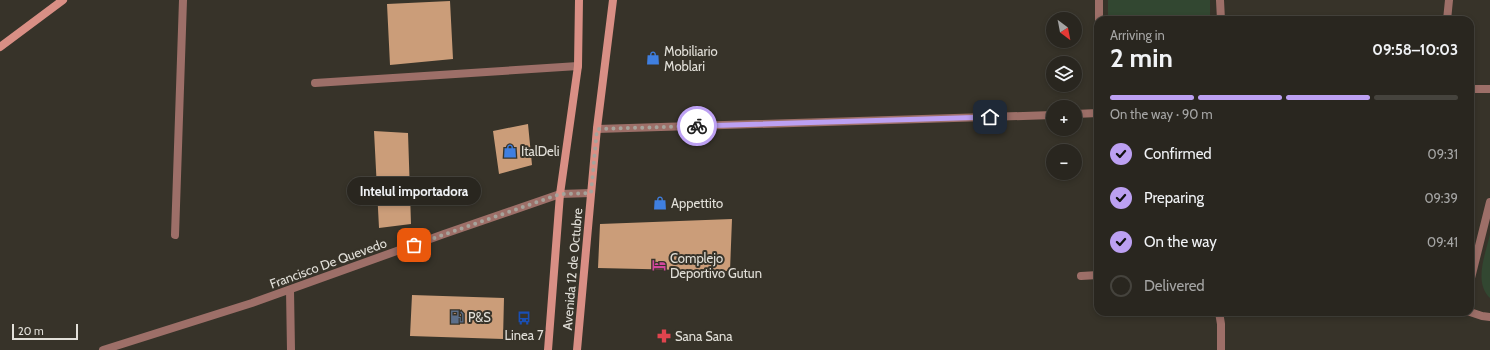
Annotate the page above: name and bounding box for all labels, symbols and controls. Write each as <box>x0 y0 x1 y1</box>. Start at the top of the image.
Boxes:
north arrow <box>1046 12 1082 48</box>
map controls <box>1046 12 1082 180</box>
text: Arriving in <box>1110 27 1165 43</box>
text: 09:58–10:03 <box>1372 41 1458 59</box>
text: 2 min <box>1110 42 1173 74</box>
place label: Mobiliario Moblari <box>664 43 718 74</box>
shop icon: Mobiliario Moblari <box>645 50 661 66</box>
button: layers <box>1046 56 1082 92</box>
pin <box>973 100 1007 134</box>
button: + <box>1046 100 1082 136</box>
courier <box>677 106 717 146</box>
icon: home <box>979 106 1001 128</box>
text: On the way · 90 m <box>1110 106 1213 122</box>
icon: bike <box>686 115 708 137</box>
shop icon: ItalDeli <box>502 143 518 159</box>
place label: ItalDeli <box>521 143 560 159</box>
icon: check <box>1110 143 1132 165</box>
button: − <box>1046 144 1082 180</box>
text: Confirmed <box>1144 145 1212 163</box>
text: 09:31 <box>1428 146 1458 162</box>
callout: Intelul importadora <box>347 177 481 205</box>
text: Intelul importadora <box>360 183 468 199</box>
icon: check <box>1110 187 1132 209</box>
text: Preparing <box>1144 189 1204 207</box>
text: 09:39 <box>1424 190 1458 206</box>
shop icon: Appettito <box>652 195 668 211</box>
place label: Appettito <box>671 195 723 211</box>
street label: Avenida 12 de Octubre <box>559 207 585 331</box>
pin <box>397 228 431 262</box>
icon: check <box>1110 231 1132 253</box>
text: On the way <box>1144 233 1217 251</box>
street label: Francisco De Quevedo <box>267 234 389 292</box>
icon: bag <box>403 234 425 256</box>
text: 09:41 <box>1427 234 1458 250</box>
place label: Complejo Deportivo Gutun <box>670 250 762 281</box>
hotel icon: Complejo Deportivo Gutun <box>651 257 667 273</box>
text: Delivered <box>1144 277 1205 295</box>
fuel station icon: P&S <box>449 309 465 325</box>
place label: P&S <box>468 309 491 325</box>
bus stop icon: Linea 7 <box>516 310 532 326</box>
scale bar <box>12 322 78 341</box>
text: 20 m <box>18 324 44 338</box>
place label: Linea 7 <box>505 327 544 343</box>
pharmacy icon: Sana Sana <box>656 328 672 344</box>
place label: Sana Sana <box>675 328 733 344</box>

